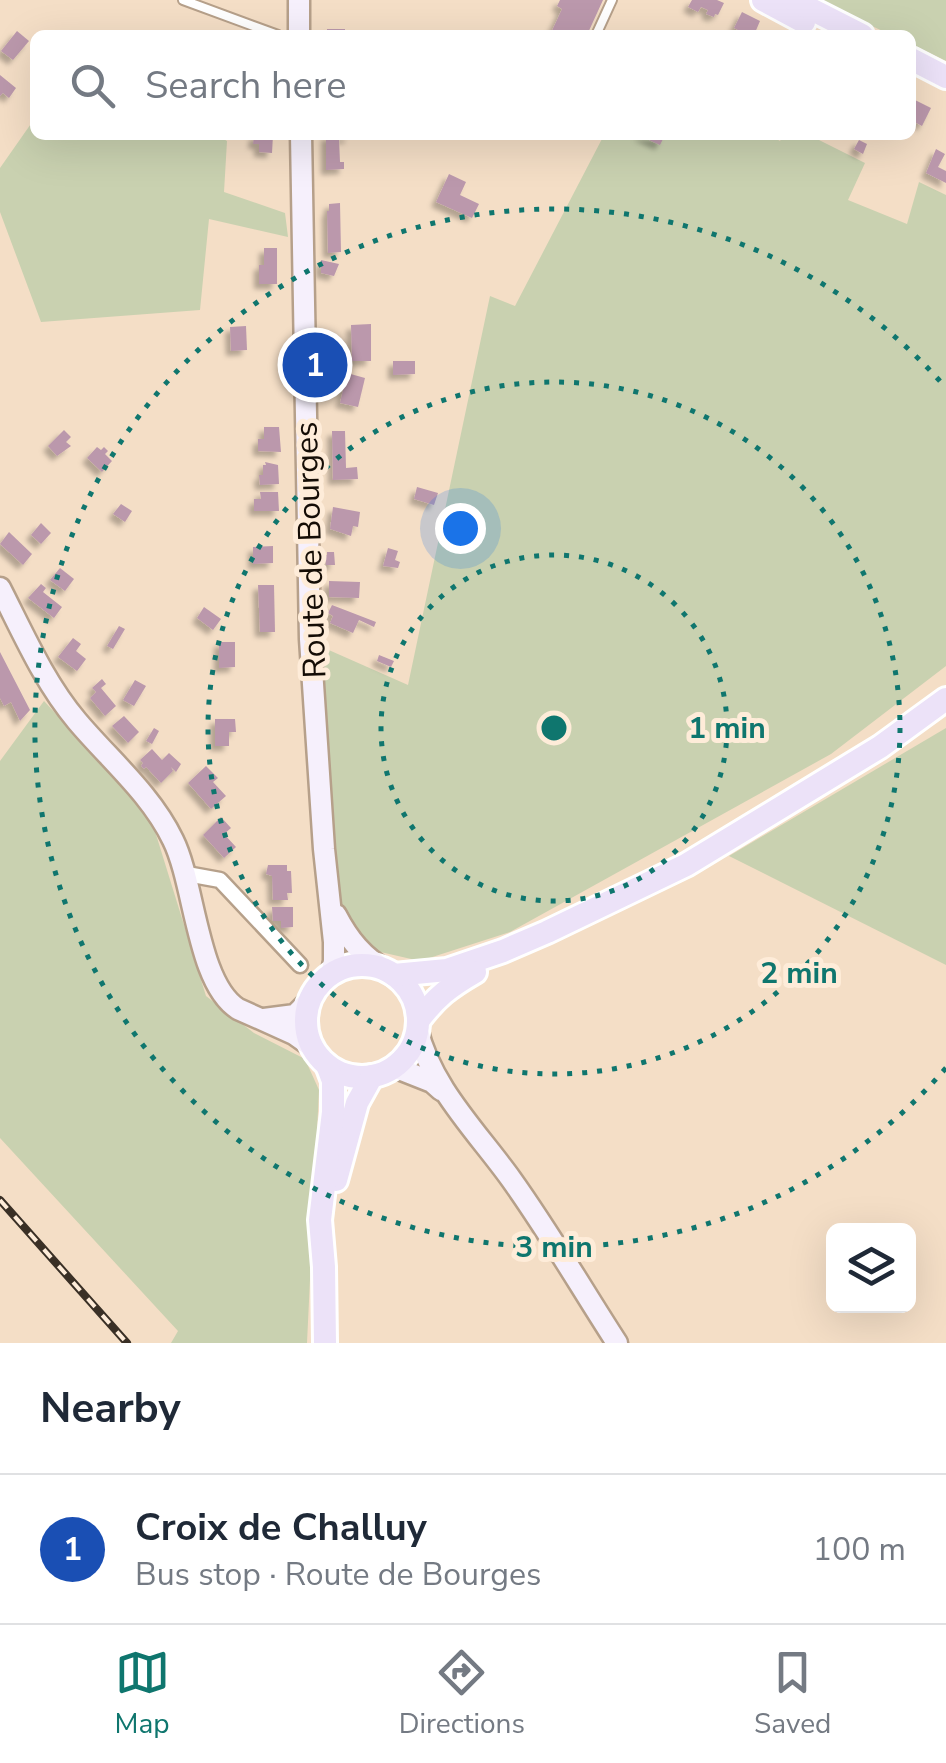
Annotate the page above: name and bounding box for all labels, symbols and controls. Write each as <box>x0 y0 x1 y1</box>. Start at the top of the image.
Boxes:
search box <box>30 30 916 140</box>
icon: search <box>65 58 120 113</box>
text: Search here <box>145 60 346 111</box>
pin: 1 <box>282 328 348 402</box>
street label: Route de Bourges <box>285 421 336 679</box>
your location <box>435 503 486 554</box>
text: 1 min <box>688 708 766 749</box>
centre of rings <box>536 710 572 746</box>
text: 2 min <box>760 953 838 994</box>
map controls <box>826 1223 916 1313</box>
button: layers <box>826 1223 916 1313</box>
text: 3 min <box>515 1227 593 1268</box>
text: Nearby <box>40 1380 181 1437</box>
text: Croix de Challuy <box>135 1502 427 1553</box>
text: 1 <box>63 1528 82 1571</box>
text: 100 m <box>813 1528 906 1571</box>
text: Bus stop · Route de Bourges <box>135 1553 541 1596</box>
tab: Map <box>115 1645 170 1743</box>
tab: Directions <box>399 1645 525 1743</box>
tab: Saved <box>754 1645 831 1743</box>

